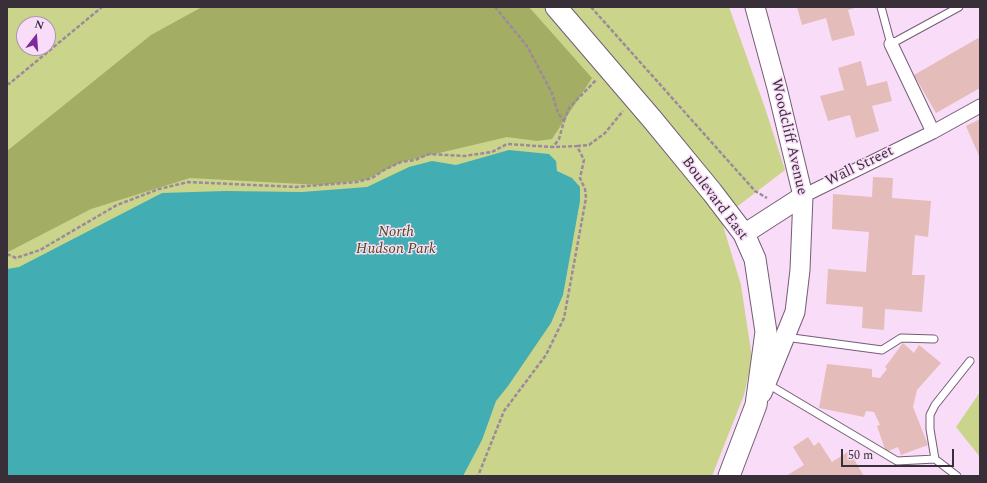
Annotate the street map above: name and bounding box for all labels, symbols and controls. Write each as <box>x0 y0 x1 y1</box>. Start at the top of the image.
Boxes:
north arrow <box>16 16 56 56</box>
text: N <box>33 16 46 34</box>
street label: Woodcliff Avenue <box>766 77 810 197</box>
street label: Wall Street <box>823 143 897 191</box>
street label: Boulevard East <box>677 154 751 244</box>
park label: North Hudson Park <box>356 224 436 259</box>
scale bar <box>843 441 956 467</box>
text: 50 m <box>848 446 873 465</box>

